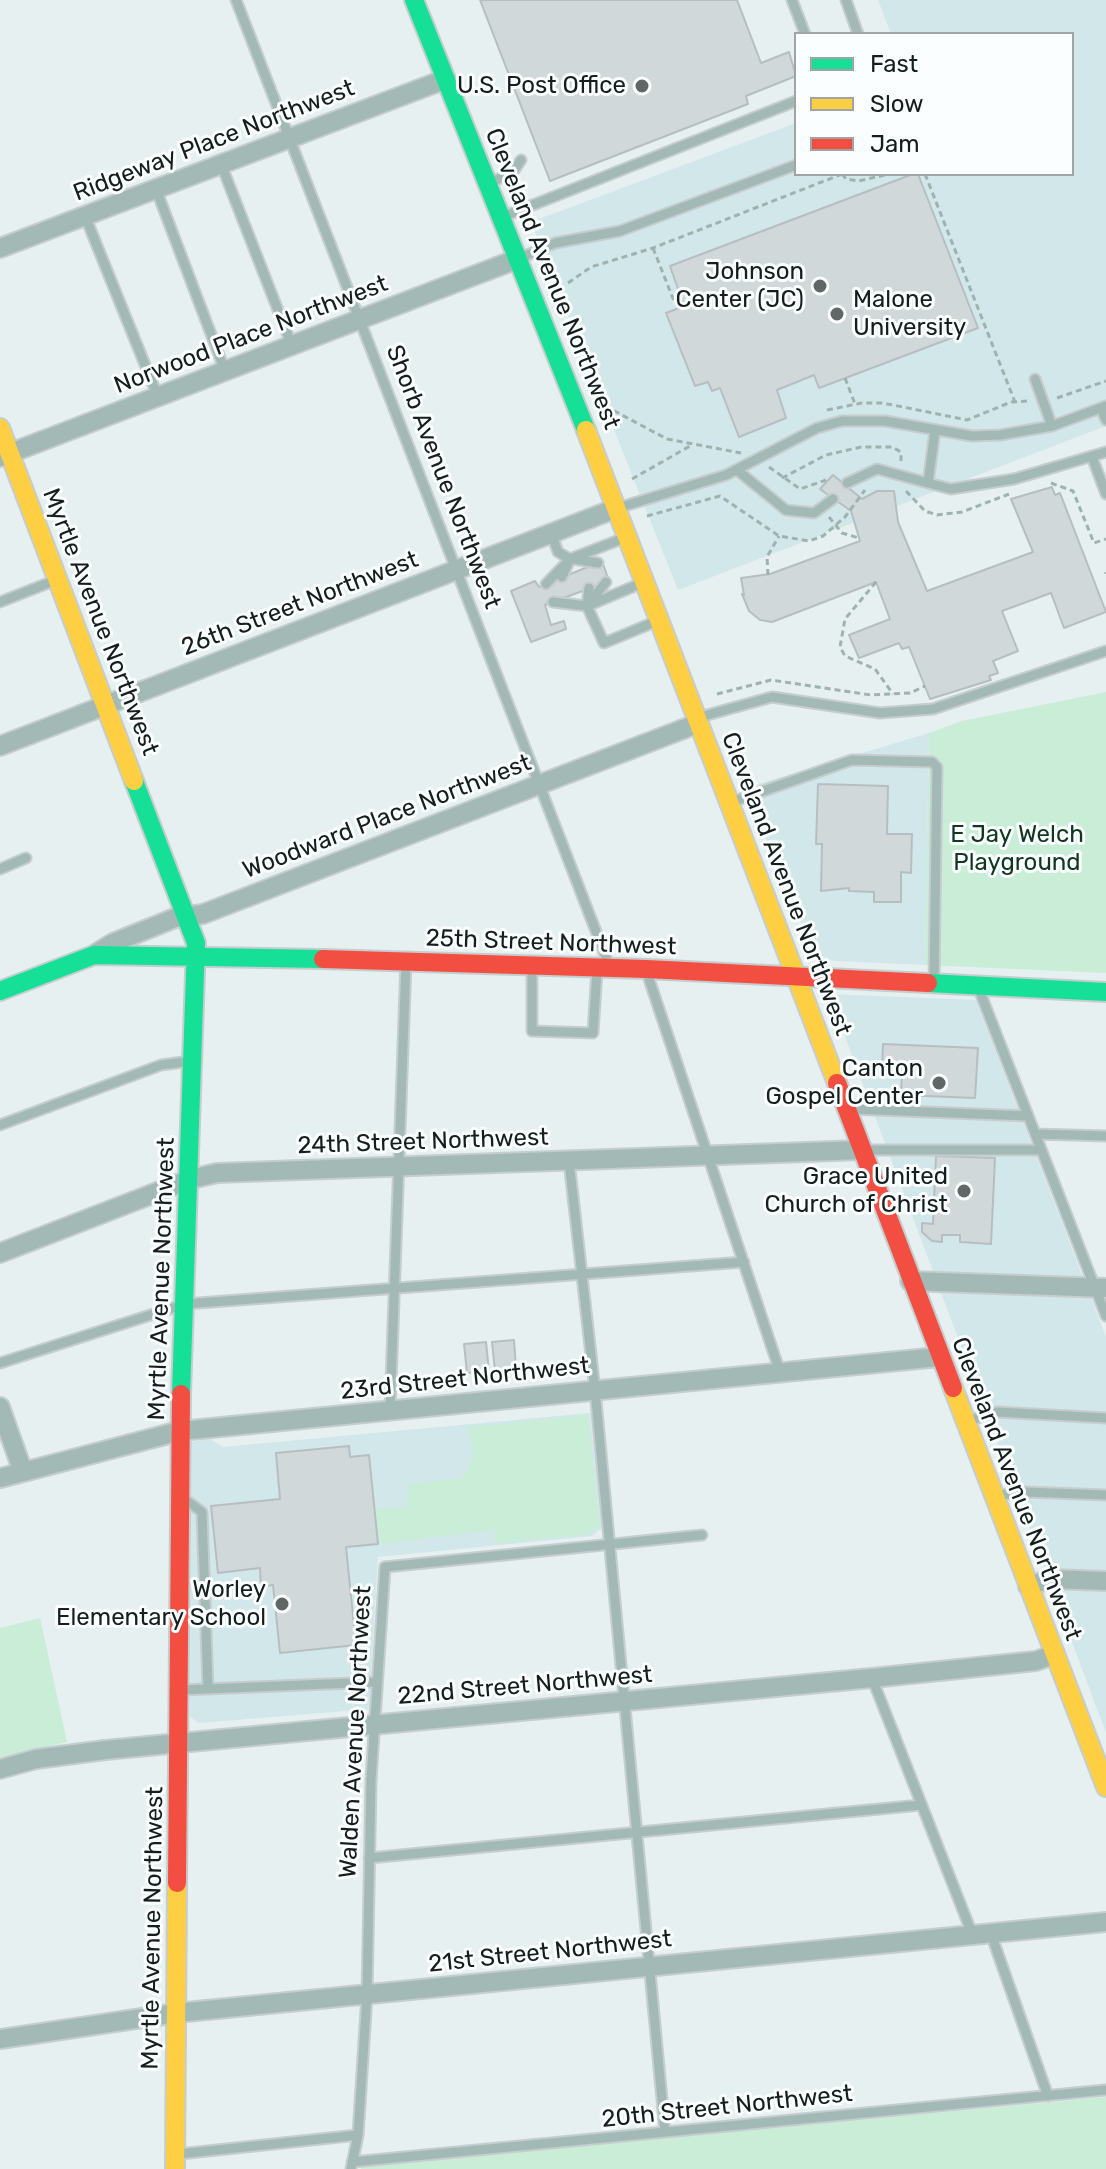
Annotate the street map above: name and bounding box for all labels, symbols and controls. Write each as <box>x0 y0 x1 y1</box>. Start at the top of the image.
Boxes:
legend <box>794 32 1074 176</box>
text: Fast <box>870 50 918 78</box>
place label: U.S. Post Office <box>457 72 626 100</box>
street label: Ridgeway Place Northwest <box>69 74 359 208</box>
marker: U.S. Post Office <box>633 77 651 95</box>
text: Slow <box>870 90 923 118</box>
street label: Cleveland Avenue Northwest <box>478 124 626 434</box>
text: Jam <box>870 130 920 158</box>
place label: Johnson Center (JC) <box>676 258 804 314</box>
street label: Norwood Place Northwest <box>110 269 392 401</box>
marker: Johnson Center (JC) <box>811 277 829 295</box>
place label: Malone University <box>853 286 966 342</box>
marker: Malone University <box>828 305 846 323</box>
street label: Shorb Avenue Northwest <box>379 341 507 613</box>
street label: Myrtle Avenue Northwest <box>36 485 164 759</box>
street label: 26th Street Northwest <box>178 546 422 662</box>
street label: Cleveland Avenue Northwest <box>715 728 857 1040</box>
street label: Woodward Place Northwest <box>239 749 535 885</box>
park label: E Jay Welch Playground <box>950 821 1084 877</box>
street label: 25th Street Northwest <box>425 924 677 962</box>
place label: Canton Gospel Center <box>765 1055 923 1111</box>
marker: Canton Gospel Center <box>930 1074 948 1092</box>
street label: 24th Street Northwest <box>297 1123 549 1161</box>
street label: Myrtle Avenue Northwest <box>143 1137 181 1421</box>
place label: Grace United Church of Christ <box>764 1163 948 1219</box>
marker: Grace United Church of Christ <box>955 1182 973 1200</box>
street label: Cleveland Avenue Northwest <box>945 1333 1087 1645</box>
street label: 23rd Street Northwest <box>339 1352 591 1406</box>
place label: Worley Elementary School <box>56 1576 266 1632</box>
street label: Walden Avenue Northwest <box>334 1585 378 1879</box>
marker: Worley Elementary School <box>273 1595 291 1613</box>
street label: 22nd Street Northwest <box>396 1661 654 1711</box>
street label: Myrtle Avenue Northwest <box>136 1786 170 2070</box>
street label: 21st Street Northwest <box>427 1925 673 1979</box>
street label: 20th Street Northwest <box>600 2080 854 2134</box>

